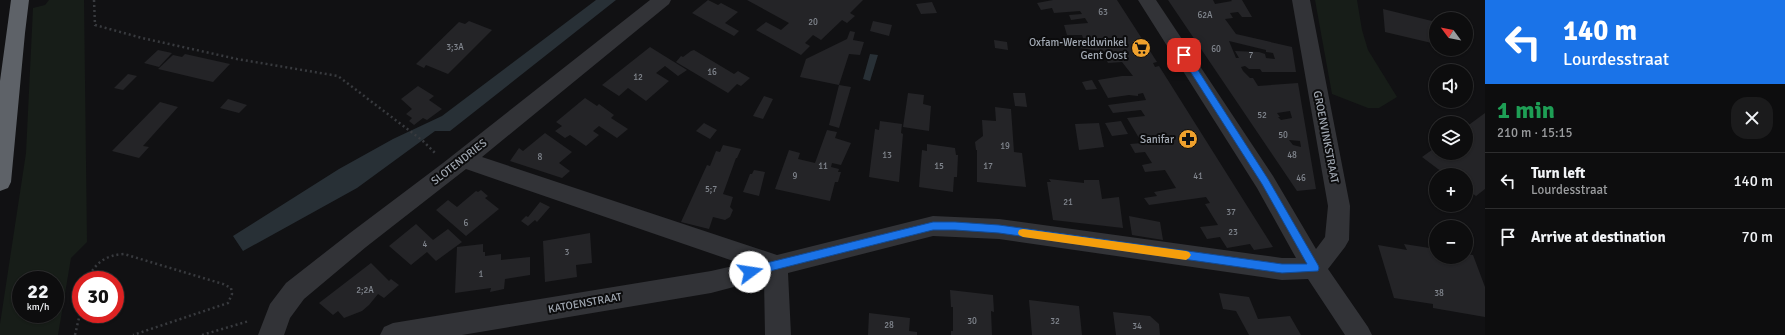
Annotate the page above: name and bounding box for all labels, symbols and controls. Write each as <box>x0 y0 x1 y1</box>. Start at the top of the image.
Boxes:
house number: 63 <box>1098 7 1108 18</box>
house number: 62A <box>1197 10 1213 21</box>
north arrow <box>1429 12 1473 56</box>
map controls <box>1429 12 1473 264</box>
text: 140 m <box>1563 14 1637 48</box>
icon: left <box>1497 16 1549 68</box>
house number: 20 <box>808 17 818 28</box>
place label: Oxfam-Wereldwinkel Gent Oost <box>1029 36 1127 62</box>
supermarket icon: Oxfam-Wereldwinkel Gent Oost <box>1130 37 1152 59</box>
pin <box>1167 38 1201 72</box>
house number: 3;3A <box>446 42 464 53</box>
icon: arrive <box>1173 44 1195 66</box>
house number: 60 <box>1211 44 1221 55</box>
text: Lourdesstraat <box>1563 48 1669 70</box>
house number: 7 <box>1249 50 1254 61</box>
button: sound <box>1429 64 1473 108</box>
house number: 16 <box>707 67 717 78</box>
house number: 12 <box>633 72 643 83</box>
street label: GROENVINKSTRAAT <box>1311 90 1341 185</box>
text: 1 min <box>1497 95 1555 125</box>
button: close <box>1731 97 1773 139</box>
house number: 52 <box>1257 110 1267 121</box>
button: layers <box>1429 116 1473 160</box>
text: 210 m · 15:15 <box>1497 125 1573 141</box>
pharmacy icon: Sanifar <box>1177 128 1199 150</box>
house number: 50 <box>1278 130 1288 141</box>
place label: Sanifar <box>1140 133 1174 146</box>
street label: SLOTENDRIES <box>429 136 489 188</box>
house number: 19 <box>1000 141 1010 152</box>
house number: 13 <box>882 150 892 161</box>
house number: 48 <box>1287 150 1297 161</box>
house number: 8 <box>538 152 543 163</box>
house number: 11 <box>818 161 828 172</box>
house number: 15 <box>934 161 944 172</box>
house number: 17 <box>983 161 993 172</box>
text: Turn left <box>1531 164 1585 182</box>
button: + <box>1429 168 1473 212</box>
icon: left <box>1497 170 1519 192</box>
house number: 9 <box>793 171 798 182</box>
house number: 41 <box>1193 171 1203 182</box>
text: 140 m <box>1733 172 1773 190</box>
house number: 46 <box>1296 173 1306 184</box>
text: Lourdesstraat <box>1531 182 1608 198</box>
house number: 5;7 <box>705 184 717 195</box>
house number: 21 <box>1063 197 1073 208</box>
house number: 37 <box>1226 207 1236 218</box>
house number: 6 <box>464 218 469 229</box>
button: − <box>1429 220 1473 264</box>
icon: arrive <box>1497 226 1519 248</box>
house number: 23 <box>1228 227 1238 238</box>
text: Arrive at destination <box>1531 228 1666 246</box>
text: 70 m <box>1742 228 1773 246</box>
house number: 4 <box>423 239 428 250</box>
house number: 3 <box>565 247 570 258</box>
position arrow <box>729 251 771 293</box>
house number: 1 <box>479 269 484 280</box>
speed limit sign: 30 <box>72 271 124 323</box>
text: 22 <box>27 279 49 304</box>
house number: 2;2A <box>356 285 374 296</box>
house number: 38 <box>1434 288 1444 299</box>
street label: KATOENSTRAAT <box>547 290 623 316</box>
text: km/h <box>27 301 49 313</box>
house number: 30 <box>967 316 977 327</box>
house number: 32 <box>1050 316 1060 327</box>
house number: 28 <box>884 320 894 331</box>
house number: 34 <box>1132 321 1142 332</box>

